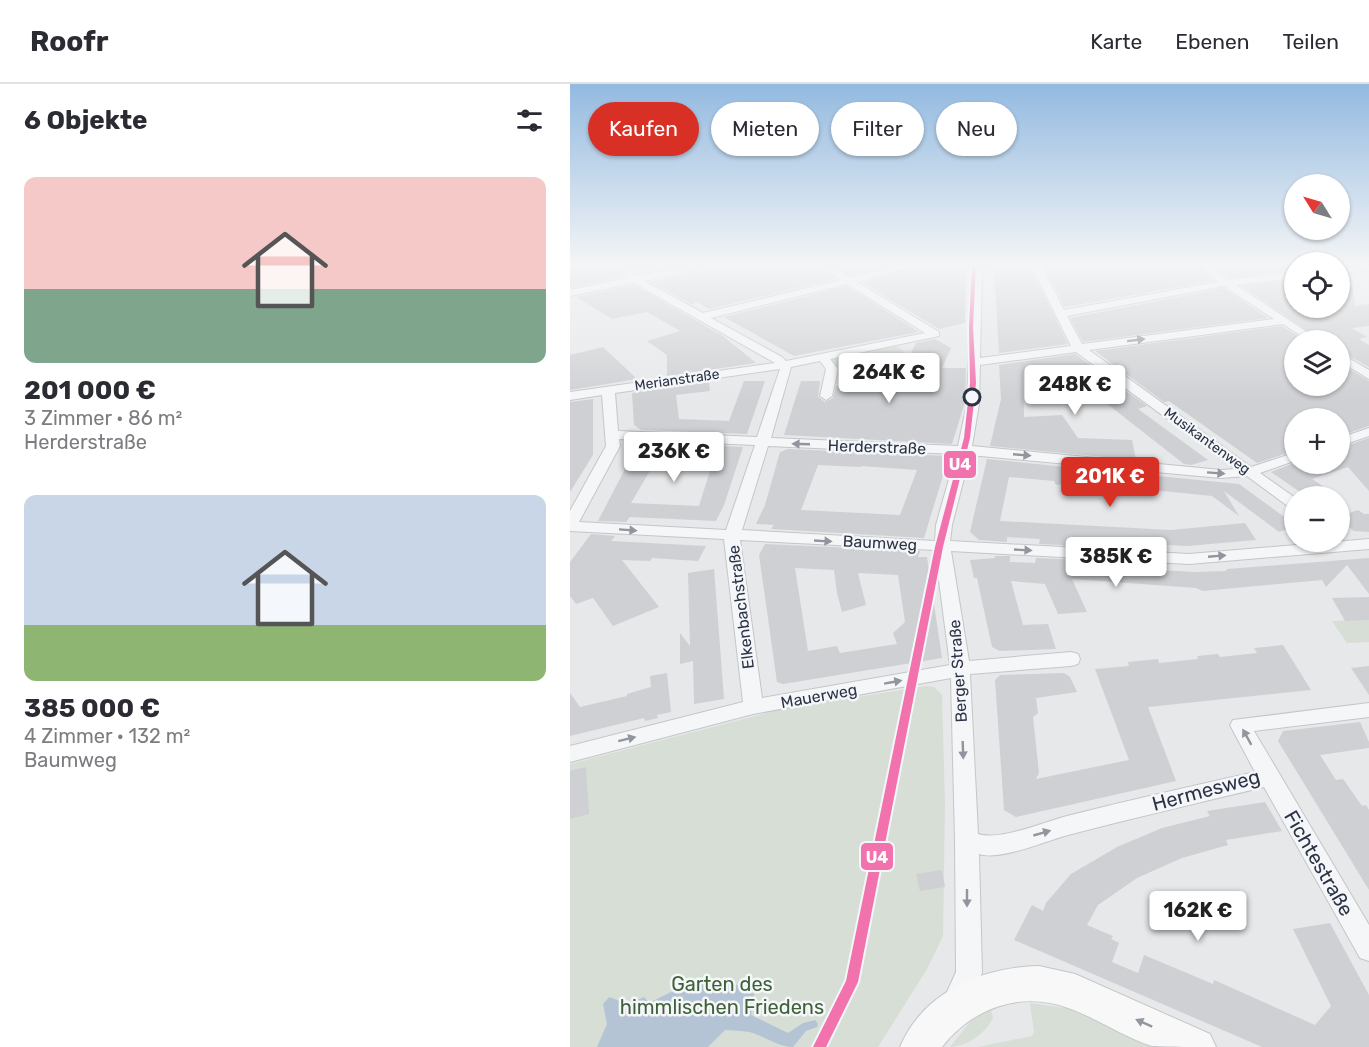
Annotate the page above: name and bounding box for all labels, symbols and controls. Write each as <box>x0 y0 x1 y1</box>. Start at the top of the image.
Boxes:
text: Roofr <box>30 25 108 58</box>
text: Karte <box>1090 29 1142 54</box>
text: Ebenen <box>1175 29 1249 54</box>
text: Teilen <box>1282 29 1339 54</box>
chip: Kaufen <box>588 102 699 156</box>
chip: Mieten <box>711 102 819 156</box>
chip: Filter <box>831 102 924 156</box>
chip: Neu <box>936 102 1017 156</box>
icon: filters <box>513 104 546 137</box>
text: 6 Objekte <box>24 105 148 136</box>
north arrow <box>1284 174 1350 240</box>
map controls <box>1284 174 1350 552</box>
icon: home <box>231 216 339 324</box>
button: locate <box>1284 252 1350 318</box>
button: layers <box>1284 330 1350 396</box>
one-way arrow <box>1126 335 1145 345</box>
pin: 264K € <box>840 353 938 404</box>
text: 264K € <box>853 360 925 384</box>
pin: 248K € <box>1026 365 1124 416</box>
street label: Merianstraße <box>633 366 721 394</box>
text: 248K € <box>1038 372 1112 396</box>
text: 201 000 € <box>24 375 156 406</box>
unlabelled marker <box>963 388 981 406</box>
street label: Musikantenweg <box>1161 404 1253 478</box>
text: 3 Zimmer · 86 m² <box>24 406 182 430</box>
button: + <box>1284 408 1350 474</box>
text: Herderstraße <box>24 430 147 454</box>
pin: 236K € <box>625 432 723 483</box>
street label: Herderstraße <box>827 436 927 458</box>
text: 236K € <box>638 439 710 463</box>
one-way arrow <box>791 440 810 449</box>
line badge: U4 <box>943 450 977 479</box>
one-way arrow <box>1013 450 1032 460</box>
text: U4 <box>949 455 971 474</box>
pin: 201K € <box>1061 457 1159 508</box>
text: 201K € <box>1075 464 1145 488</box>
one-way arrow <box>1207 468 1226 478</box>
button: − <box>1284 486 1350 552</box>
one-way arrow <box>619 525 638 535</box>
street label: Baumweg <box>842 532 918 554</box>
icon: home <box>231 534 339 642</box>
one-way arrow <box>814 536 833 545</box>
pin: 385K € <box>1067 537 1165 588</box>
street label: Elkenbachstraße <box>724 544 758 670</box>
text: 385K € <box>1080 544 1152 568</box>
one-way arrow <box>1013 546 1032 555</box>
one-way arrow <box>1208 551 1227 561</box>
street label: Berger Straße <box>945 619 971 723</box>
one-way arrow <box>884 678 903 687</box>
street label: Mauerweg <box>779 680 859 712</box>
text: 385 000 € <box>24 693 160 724</box>
text: 4 Zimmer · 132 m² <box>24 724 190 748</box>
one-way arrow <box>1242 728 1252 745</box>
one-way arrow <box>618 734 636 744</box>
one-way arrow <box>959 740 968 759</box>
text: Baumweg <box>24 748 117 772</box>
street label: Hermesweg <box>1149 764 1263 816</box>
street label: Fichtestraße <box>1279 806 1359 920</box>
one-way arrow <box>1033 828 1051 837</box>
line badge: U4 <box>860 842 894 871</box>
text: U4 <box>866 848 888 867</box>
one-way arrow <box>962 889 972 908</box>
pin: 162K € <box>1149 891 1247 942</box>
text: 162K € <box>1163 898 1233 922</box>
park label: Garten des himmlischen Friedens <box>620 972 824 1019</box>
one-way arrow <box>1135 1018 1153 1027</box>

